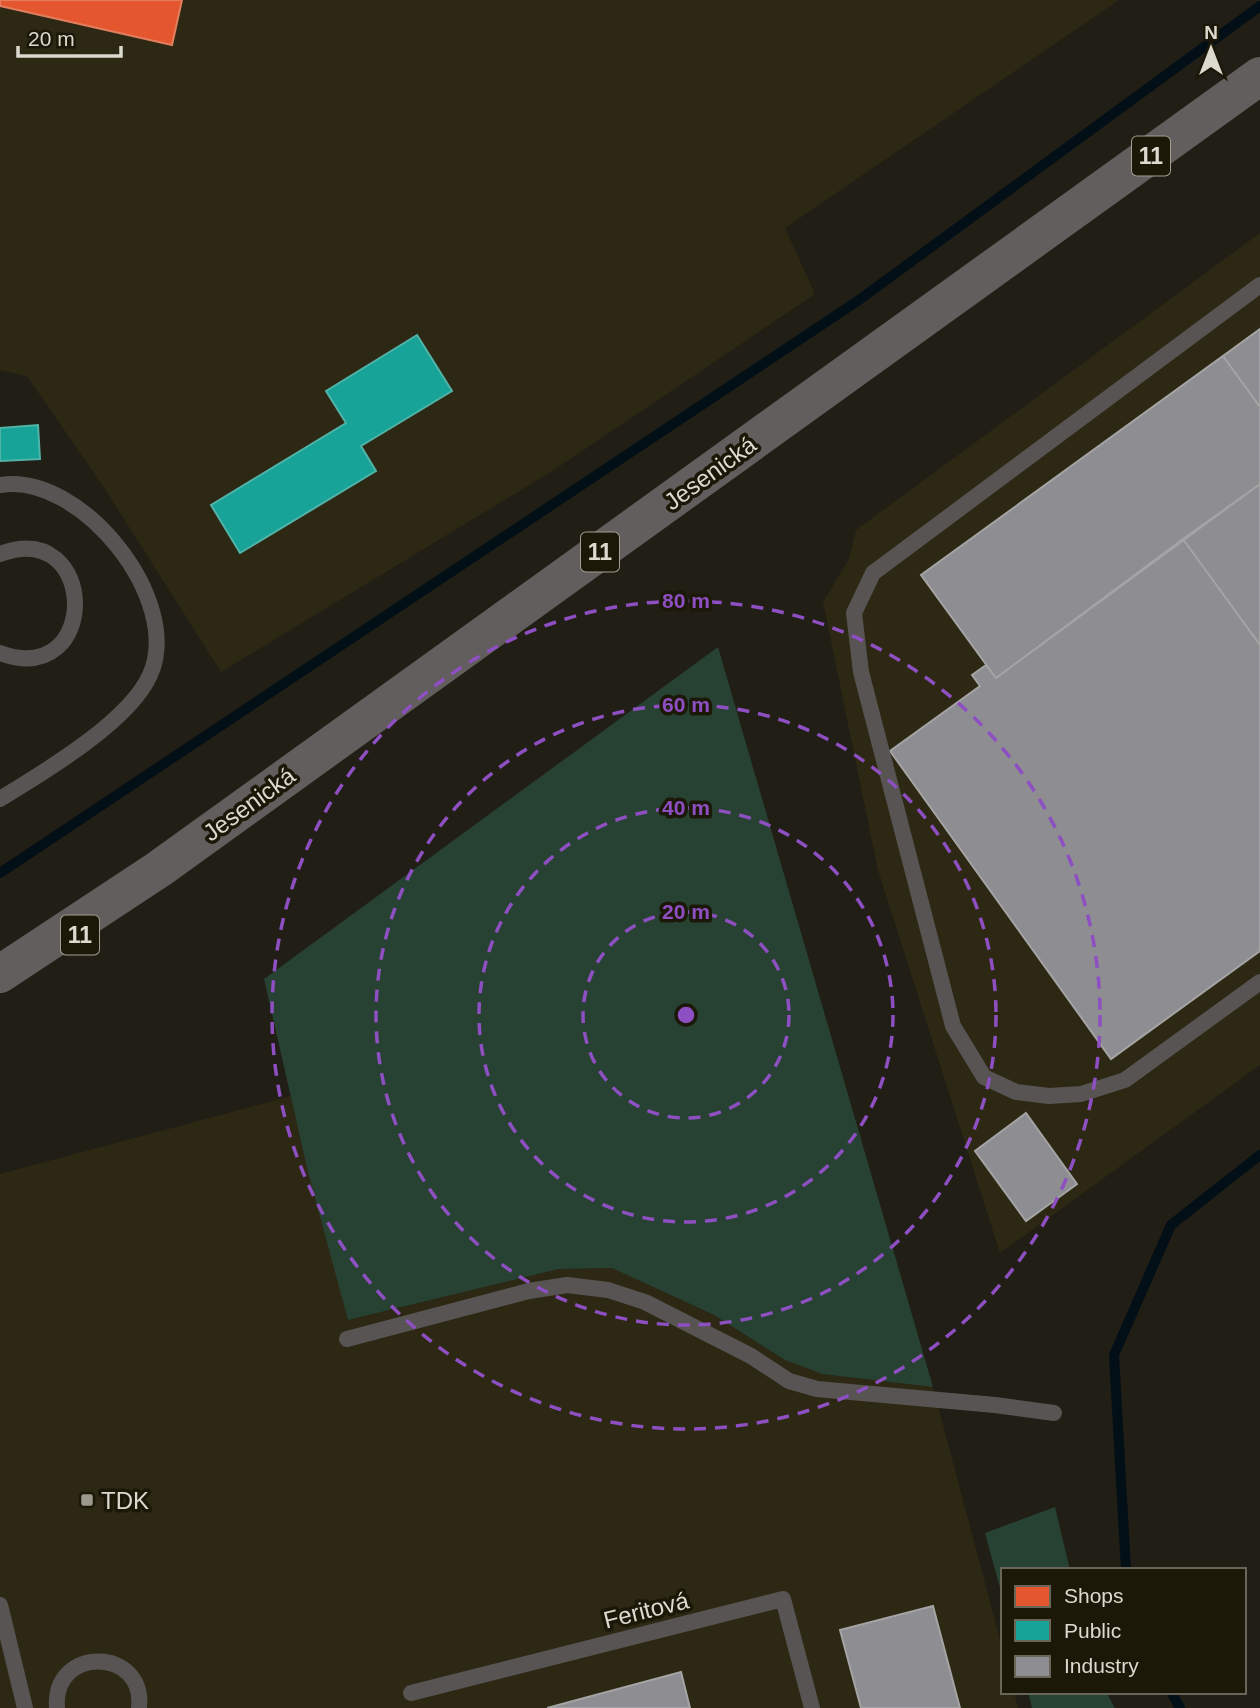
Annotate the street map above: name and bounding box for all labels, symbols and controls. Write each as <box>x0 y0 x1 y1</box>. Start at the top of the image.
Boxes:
scale bar <box>18 14 121 58</box>
north arrow <box>1176 14 1246 84</box>
text: N <box>1204 22 1218 43</box>
text: 20 m <box>28 27 75 50</box>
road number: 11 <box>1132 136 1170 176</box>
street label: Jesenická <box>659 430 762 515</box>
road number: 11 <box>581 532 619 572</box>
text: 80 m <box>662 589 710 612</box>
text: 60 m <box>662 693 710 716</box>
street label: Jesenická <box>198 761 301 846</box>
text: 40 m <box>662 796 710 819</box>
text: 20 m <box>662 900 710 923</box>
road number: 11 <box>61 916 99 954</box>
centre of rings <box>674 1003 698 1027</box>
place label: TDK <box>101 1487 149 1514</box>
marker: TDK <box>79 1492 95 1508</box>
legend <box>1001 1568 1246 1694</box>
text: Shops <box>1064 1584 1124 1607</box>
street label: Feritová <box>601 1586 692 1634</box>
text: Public <box>1064 1619 1121 1642</box>
text: Industry <box>1064 1654 1139 1677</box>

